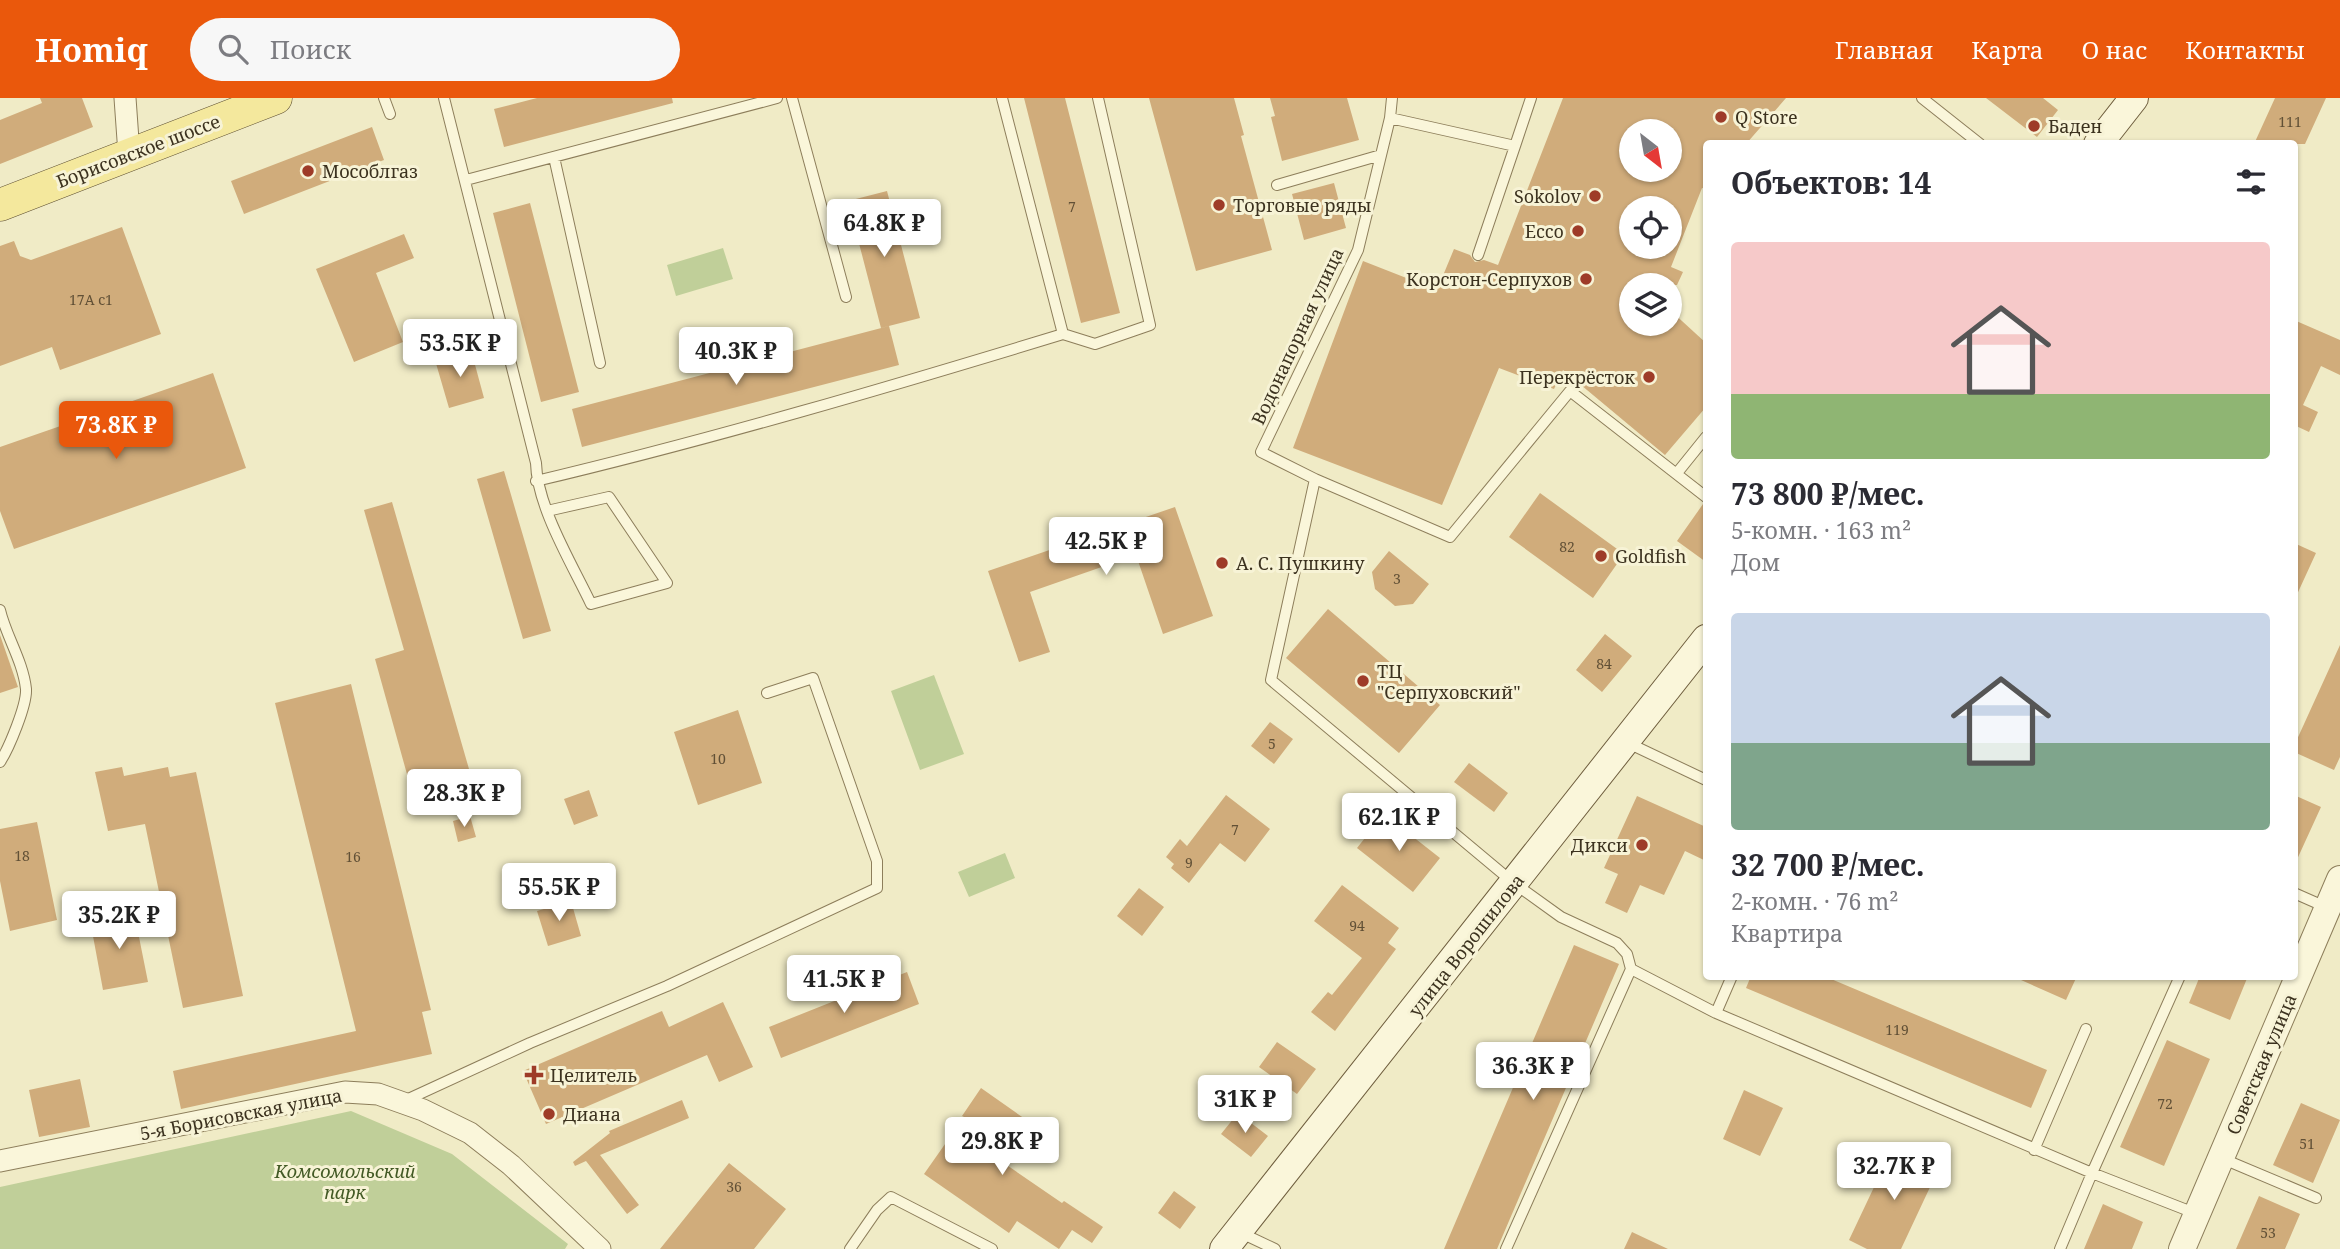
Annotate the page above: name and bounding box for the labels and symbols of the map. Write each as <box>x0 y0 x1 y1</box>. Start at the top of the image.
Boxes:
place label: Q Store <box>1735 105 1798 129</box>
street label: Борисовское шоссе <box>53 109 223 193</box>
marker: Q Store <box>1713 109 1729 125</box>
house number: 111 <box>2278 112 2302 131</box>
place label: Баден <box>2048 114 2102 138</box>
marker: Баден <box>2026 118 2042 134</box>
north arrow <box>1619 119 1682 182</box>
place label: Мособлгаз <box>322 159 418 183</box>
marker: Мособлгаз <box>300 163 316 179</box>
place label: Sokolov <box>1514 184 1582 208</box>
marker: Sokolov <box>1587 188 1603 204</box>
place label: Торговые ряды <box>1233 193 1372 217</box>
house number: 7 <box>1068 197 1076 216</box>
marker: Торговые ряды <box>1211 197 1227 213</box>
pin: 64.8K ₽ <box>819 200 949 259</box>
place label: Ecco <box>1525 219 1564 243</box>
marker: Ecco <box>1570 223 1586 239</box>
street label: Водонапорная улица <box>1245 244 1349 428</box>
place label: Корстон-Серпухов <box>1406 267 1572 291</box>
marker: Корстон-Серпухов <box>1578 271 1594 287</box>
house number: 17А с1 <box>69 290 113 309</box>
pin: 53.5K ₽ <box>395 320 525 379</box>
pin: 40.3K ₽ <box>671 328 801 387</box>
place label: Перекрёсток <box>1519 365 1635 389</box>
marker: Перекрёсток <box>1641 369 1657 385</box>
pin: 73.8K ₽ <box>51 402 181 461</box>
pin: 42.5K ₽ <box>1041 518 1171 577</box>
house number: 82 <box>1559 537 1575 556</box>
place label: Goldfish <box>1615 544 1686 568</box>
marker: Goldfish <box>1593 548 1609 564</box>
place label: А. С. Пушкину <box>1236 551 1365 575</box>
marker: А. С. Пушкину <box>1214 555 1230 571</box>
house number: 3 <box>1393 569 1401 588</box>
house number: 84 <box>1596 654 1612 673</box>
place label: ТЦ "Серпуховский" <box>1377 659 1521 704</box>
marker: ТЦ "Серпуховский" <box>1355 673 1371 689</box>
house number: 5 <box>1268 734 1276 753</box>
house number: 10 <box>710 749 726 768</box>
pin: 28.3K ₽ <box>399 770 529 829</box>
pin: 62.1K ₽ <box>1334 794 1464 853</box>
house number: 7 <box>1231 820 1239 839</box>
place label: Дикси <box>1571 833 1628 857</box>
marker: Дикси <box>1634 837 1650 853</box>
house number: 18 <box>14 846 30 865</box>
house number: 16 <box>345 847 361 866</box>
house number: 9 <box>1185 853 1193 872</box>
pin: 55.5K ₽ <box>494 864 624 923</box>
street label: улица Ворошилова <box>1403 869 1529 1021</box>
pin: 35.2K ₽ <box>54 892 184 951</box>
house number: 94 <box>1349 916 1365 935</box>
pin: 41.5K ₽ <box>779 956 909 1015</box>
street label: Советская улица <box>2220 990 2302 1138</box>
house number: 119 <box>1885 1020 1909 1039</box>
pin: 36.3K ₽ <box>1468 1042 1598 1102</box>
place label: Целитель <box>550 1063 637 1087</box>
marker: Целитель <box>524 1065 544 1085</box>
pin: 31K ₽ <box>1196 1076 1294 1135</box>
street label: 5-я Борисовская улица <box>138 1083 344 1145</box>
house number: 72 <box>2157 1094 2173 1113</box>
place label: Диана <box>563 1102 621 1126</box>
marker: Диана <box>541 1106 557 1122</box>
pin: 29.8K ₽ <box>937 1118 1067 1177</box>
house number: 51 <box>2299 1134 2315 1153</box>
pin: 32.7K ₽ <box>1829 1142 1959 1202</box>
park label: Комсомольский парк <box>273 1159 416 1204</box>
house number: 36 <box>726 1177 742 1196</box>
house number: 53 <box>2260 1223 2276 1242</box>

